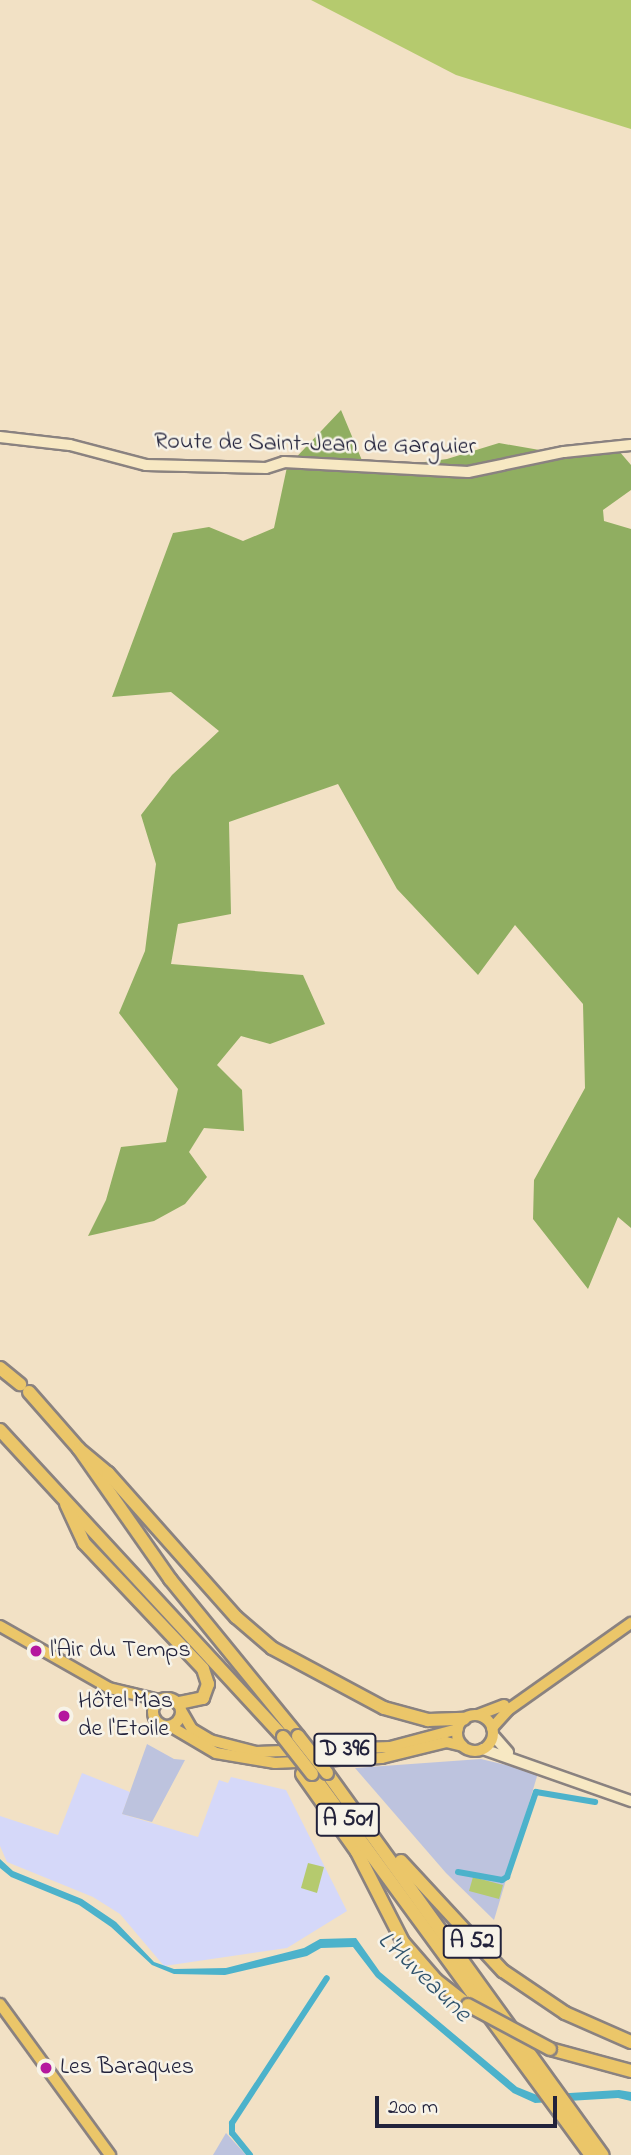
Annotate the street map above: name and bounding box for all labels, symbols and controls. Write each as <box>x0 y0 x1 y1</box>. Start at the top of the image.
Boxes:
street label: Route de Saint-Jean de Garguier <box>154 428 476 462</box>
place label: l'Air du Temps <box>50 1637 191 1665</box>
marker: l'Air du Temps <box>28 1643 44 1659</box>
place label: Hôtel Mas de l'Etoile <box>78 1688 173 1744</box>
marker: Hôtel Mas de l'Etoile <box>56 1708 72 1724</box>
road number: D 396 <box>312 1730 378 1770</box>
road number: A 501 <box>315 1800 381 1840</box>
road number: A 52 <box>442 1923 502 1962</box>
water label: L'Huveaune <box>370 1926 476 2030</box>
place label: Les Baraques <box>60 2054 194 2082</box>
marker: Les Baraques <box>38 2060 54 2076</box>
scale bar <box>379 2082 561 2126</box>
text: 200 m <box>388 2093 438 2123</box>

